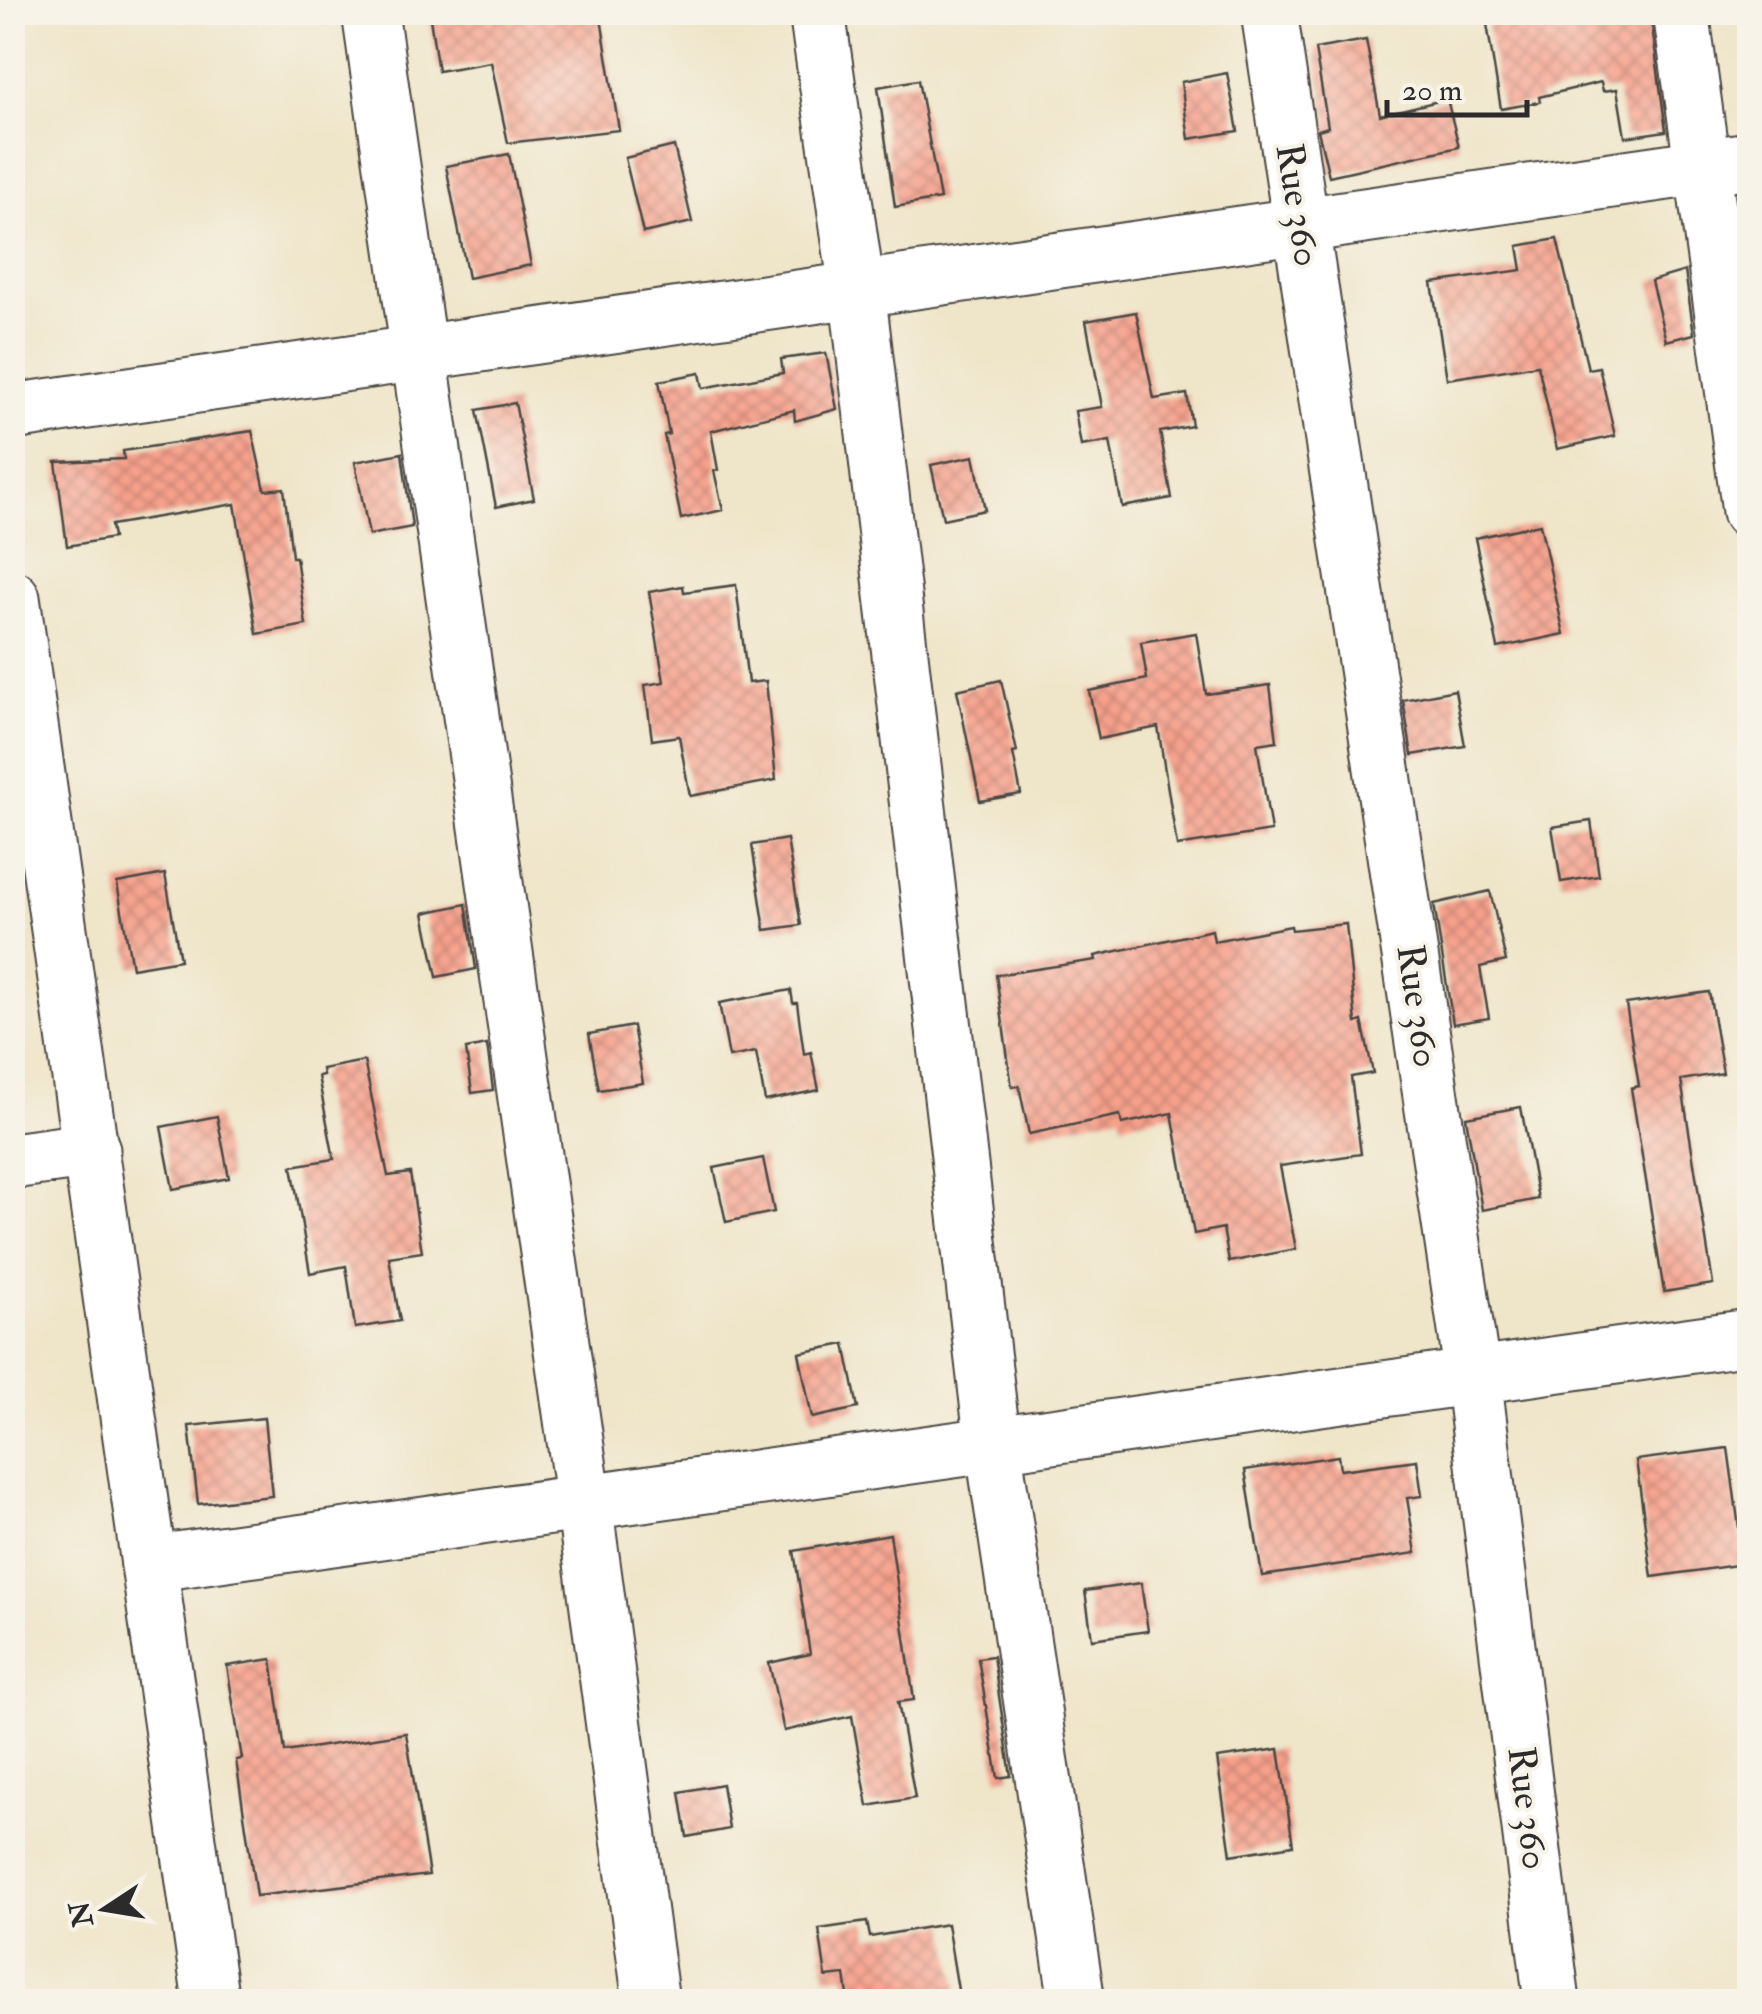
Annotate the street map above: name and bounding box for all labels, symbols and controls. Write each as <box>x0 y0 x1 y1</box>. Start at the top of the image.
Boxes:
scale bar <box>1387 55 1527 117</box>
text: 20 m <box>1402 72 1462 109</box>
street label: Rue 360 <box>1265 140 1331 270</box>
street label: Rue 360 <box>1386 941 1450 1071</box>
street label: Rue 360 <box>1497 1744 1559 1872</box>
north arrow <box>55 1859 155 1959</box>
text: N <box>62 1897 102 1931</box>

